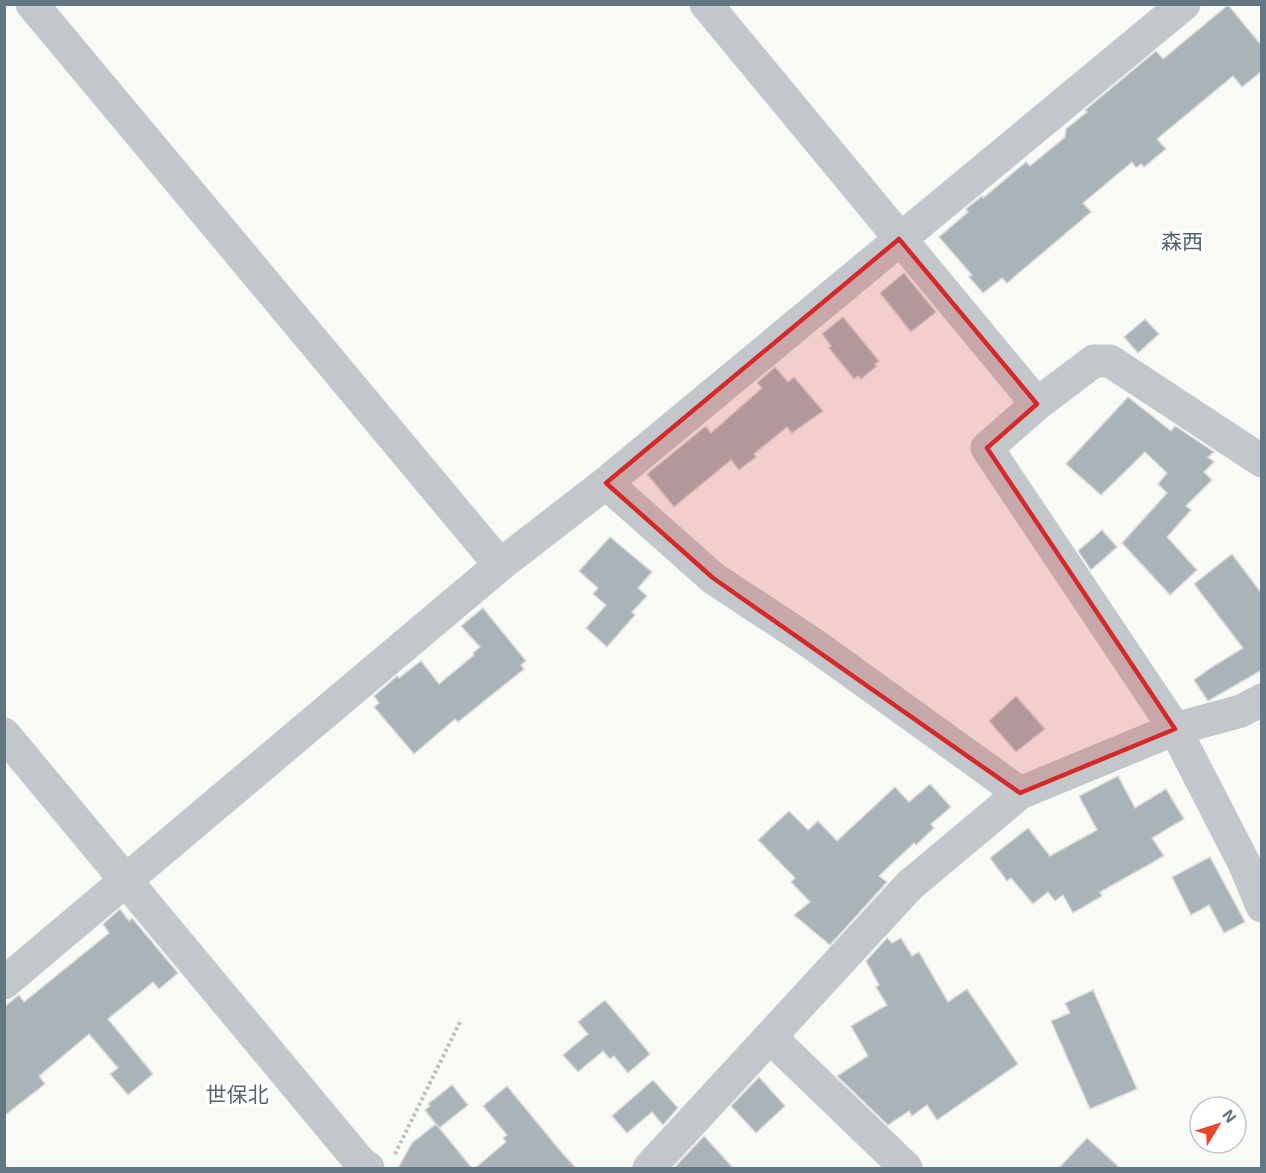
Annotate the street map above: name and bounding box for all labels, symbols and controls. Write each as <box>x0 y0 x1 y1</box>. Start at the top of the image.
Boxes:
district label: 森西 <box>1161 228 1203 253</box>
district label: 世保北 <box>206 1081 269 1106</box>
north arrow <box>1188 1095 1248 1155</box>
text: N <box>1219 1105 1241 1126</box>

